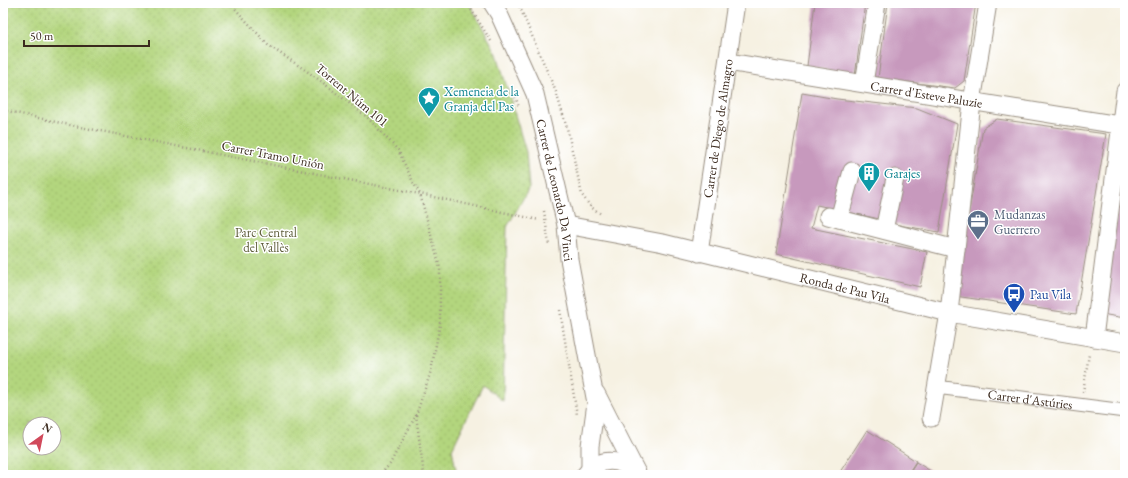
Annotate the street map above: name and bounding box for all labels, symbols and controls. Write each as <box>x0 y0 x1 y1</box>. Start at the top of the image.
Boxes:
scale bar <box>24 22 149 48</box>
text: 50 m <box>30 28 54 44</box>
street label: Carrer de Diego de Almagro <box>699 58 736 199</box>
street label: Torrent Núm 101 <box>312 60 392 130</box>
street label: Carrer d'Esteve Paluzie <box>869 77 984 111</box>
place label: Xemeneia de la Granja del Pas <box>443 83 520 115</box>
place icon: Xemeneia de la Granja del Pas <box>416 85 442 118</box>
street label: Carrer de Leonardo Da Vinci <box>533 117 578 263</box>
street label: Carrer Tramo Unión <box>220 137 326 173</box>
building icon: Garajes <box>856 160 882 193</box>
place label: Garajes <box>884 165 920 182</box>
place label: Mudanzas Guerrero <box>994 206 1045 238</box>
office icon: Mudanzas Guerrero <box>965 208 991 241</box>
park label: Parc Central del Vallès <box>235 224 297 256</box>
street label: Ronda de Pau Vila <box>798 268 893 307</box>
bus stop icon: Pau Vila <box>1001 281 1027 314</box>
place label: Pau Vila <box>1030 286 1072 303</box>
street label: Carrer d'Astúries <box>987 385 1074 413</box>
north arrow <box>22 416 62 456</box>
text: N <box>40 419 55 436</box>

